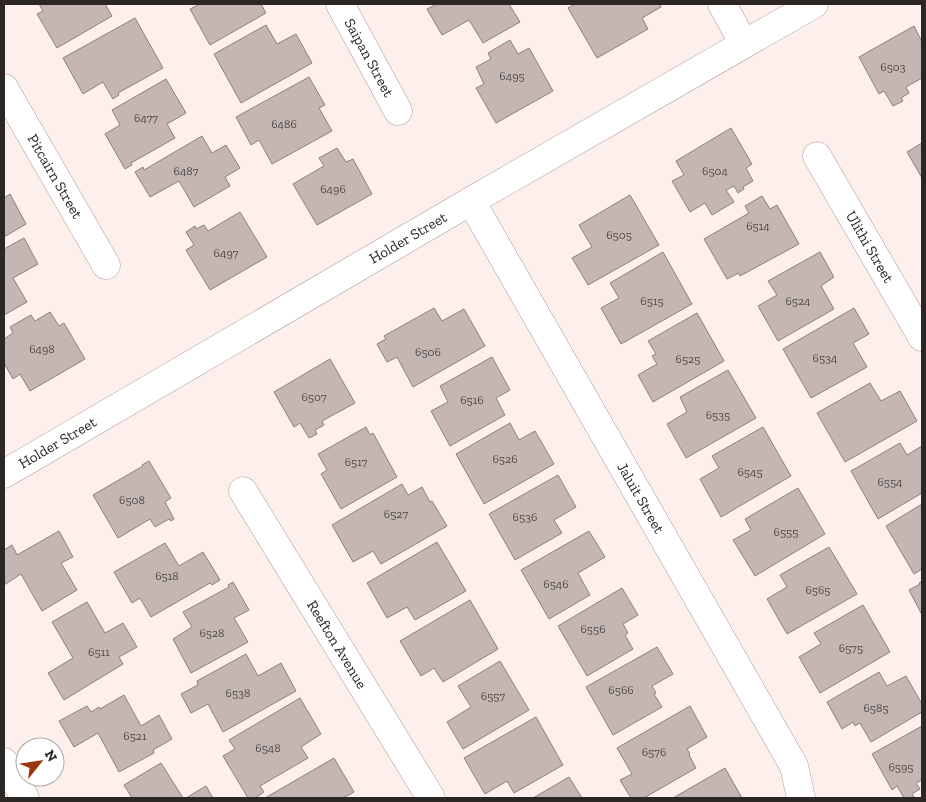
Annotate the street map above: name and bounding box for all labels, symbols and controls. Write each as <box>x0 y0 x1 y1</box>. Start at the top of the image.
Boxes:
street label: Saipan Street <box>341 15 398 100</box>
house number: 6503 <box>880 60 906 74</box>
house number: 6495 <box>499 69 525 83</box>
house number: 6477 <box>134 111 158 125</box>
house number: 6486 <box>271 117 297 131</box>
street label: Pitcairn Street <box>23 131 87 222</box>
house number: 6487 <box>174 164 199 178</box>
house number: 6504 <box>702 164 728 178</box>
house number: 6496 <box>320 182 346 196</box>
street label: Holder Street <box>366 208 451 268</box>
street label: Ulithi Street <box>842 208 898 286</box>
house number: 6514 <box>746 219 770 233</box>
house number: 6505 <box>606 228 632 242</box>
house number: 6497 <box>214 246 239 260</box>
house number: 6515 <box>640 294 664 308</box>
house number: 6524 <box>785 294 811 308</box>
house number: 6498 <box>29 342 55 356</box>
house number: 6506 <box>415 345 441 359</box>
house number: 6534 <box>813 351 838 365</box>
house number: 6525 <box>676 352 700 366</box>
house number: 6507 <box>301 390 327 404</box>
house number: 6516 <box>460 393 484 407</box>
house number: 6535 <box>706 408 730 422</box>
street label: Holder Street <box>15 413 100 472</box>
house number: 6526 <box>492 452 518 466</box>
house number: 6517 <box>345 455 368 469</box>
street label: Jaluit Street <box>613 459 668 537</box>
house number: 6545 <box>737 465 763 479</box>
house number: 6554 <box>877 475 903 489</box>
house number: 6508 <box>119 493 145 507</box>
house number: 6527 <box>384 507 409 521</box>
house number: 6536 <box>513 510 537 524</box>
house number: 6555 <box>774 525 798 539</box>
house number: 6518 <box>155 569 179 583</box>
house number: 6546 <box>543 577 569 591</box>
house number: 6565 <box>805 583 831 597</box>
street label: Reefton Avenue <box>303 597 371 692</box>
house number: 6556 <box>580 622 606 636</box>
house number: 6528 <box>199 626 225 640</box>
house number: 6575 <box>839 641 863 655</box>
house number: 6511 <box>88 645 110 659</box>
house number: 6566 <box>608 683 634 697</box>
house number: 6538 <box>226 686 250 700</box>
house number: 6557 <box>481 689 506 703</box>
house number: 6585 <box>863 701 889 715</box>
house number: 6521 <box>123 729 147 743</box>
north arrow <box>15 737 65 787</box>
house number: 6548 <box>255 741 281 755</box>
house number: 6576 <box>642 745 666 759</box>
text: N <box>41 747 61 765</box>
house number: 6595 <box>888 760 914 774</box>

